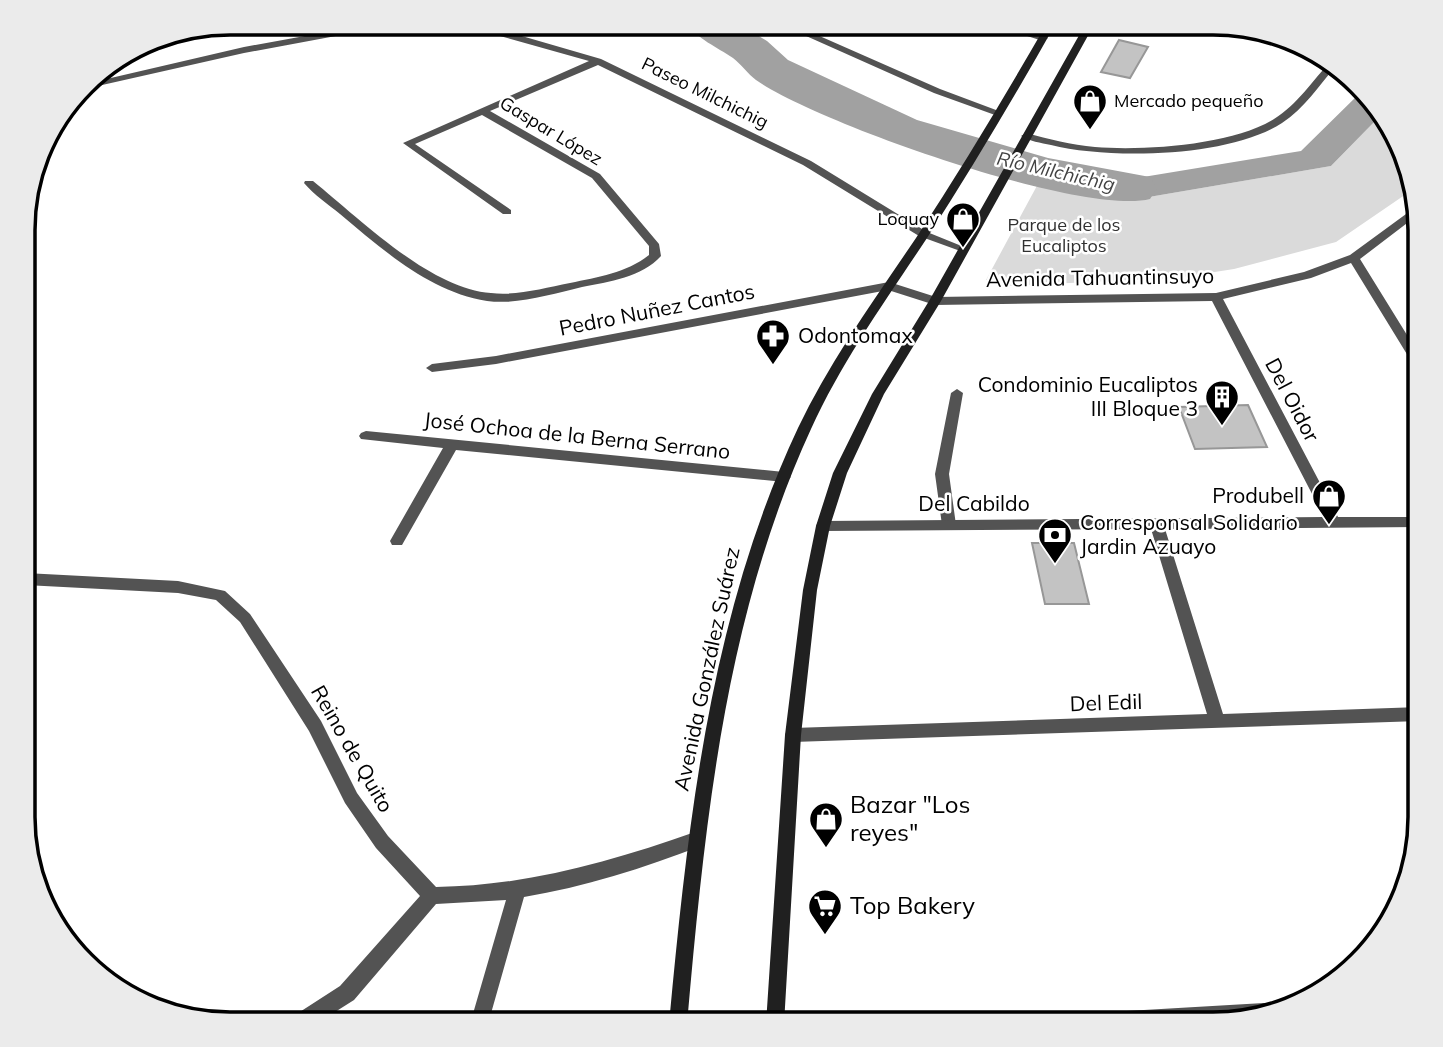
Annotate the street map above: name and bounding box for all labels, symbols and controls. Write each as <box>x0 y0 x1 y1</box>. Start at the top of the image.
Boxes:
street label: Paseo Milchichig <box>638 52 772 133</box>
shop icon: Mercado pequeño <box>1071 82 1109 131</box>
place label: Mercado pequeño <box>1114 89 1263 112</box>
street label: Gaspar López <box>496 91 607 170</box>
water label: Río Milchichig <box>995 146 1117 196</box>
shop icon: Loquay <box>944 200 982 249</box>
place label: Loquay <box>878 207 939 230</box>
park label: Parque de los Eucaliptos <box>1008 213 1121 257</box>
street label: Avenida Tahuantinsuyo <box>986 262 1214 292</box>
street label: Pedro Nuñez Cantos <box>557 277 757 341</box>
pharmacy icon: Odontomax <box>754 317 792 366</box>
place label: Odontomax <box>798 322 913 348</box>
street label: Del Oidor <box>1260 353 1326 446</box>
place label: Condominio Eucaliptos III Bloque 3 <box>978 371 1198 421</box>
building icon: Condominio Eucaliptos III Bloque 3 <box>1203 378 1241 427</box>
street label: José Ochoa de la Berna Serrano <box>423 406 732 464</box>
shop icon: Produbell <box>1310 477 1348 526</box>
place label: Produbell <box>1212 482 1304 508</box>
street label: Del Cabildo <box>918 490 1030 516</box>
place label: Corresponsal Solidario Jardin Azuayo <box>1080 509 1298 559</box>
bank icon: Corresponsal Solidario Jardin Azuayo <box>1036 516 1074 565</box>
street label: Avenida González Suárez <box>667 544 745 793</box>
street label: Reino de Quito <box>306 680 400 817</box>
street label: Del Edil <box>1069 688 1143 716</box>
place label: Bazar "Los reyes" <box>850 789 970 847</box>
shop icon: Bazar "Los reyes" <box>807 800 845 849</box>
supermarket icon: Top Bakery <box>806 887 844 936</box>
place label: Top Bakery <box>850 890 975 920</box>

